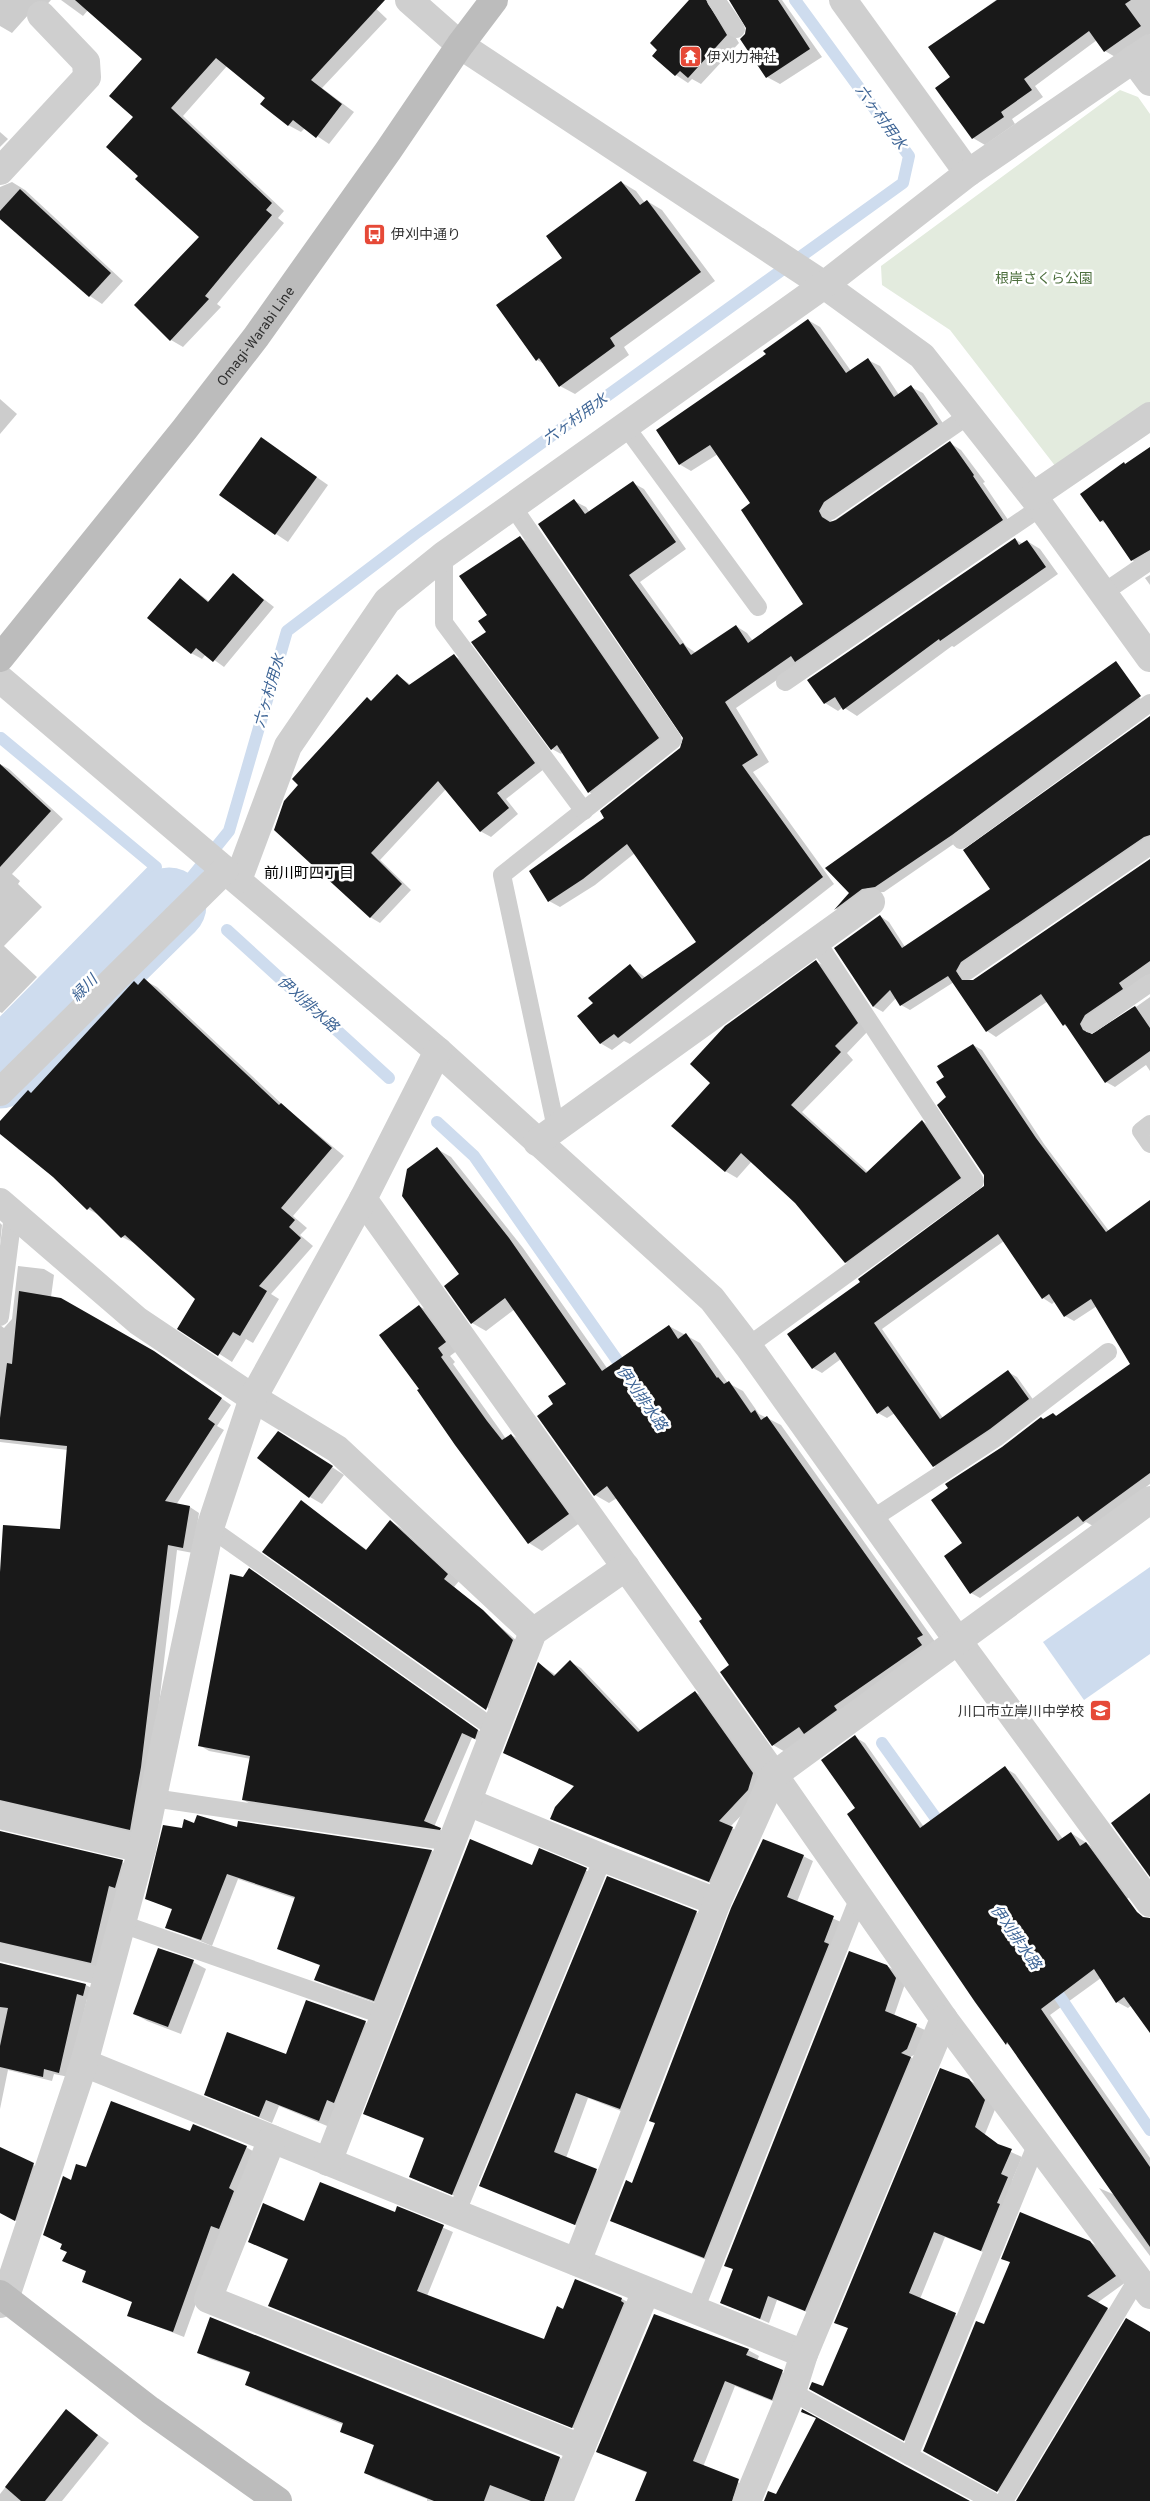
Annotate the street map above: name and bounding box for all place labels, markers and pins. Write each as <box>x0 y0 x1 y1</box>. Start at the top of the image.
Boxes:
temple icon: 伊刈力神社 <box>679 45 703 69</box>
place label: 伊刈力神社 <box>707 50 777 67</box>
bus stop icon: 伊刈中通り <box>363 222 387 246</box>
place label: 伊刈中通り <box>391 227 461 244</box>
school or university icon: 川口市立岸川中学校 <box>1088 1699 1112 1723</box>
place label: 川口市立岸川中学校 <box>958 1704 1084 1721</box>

